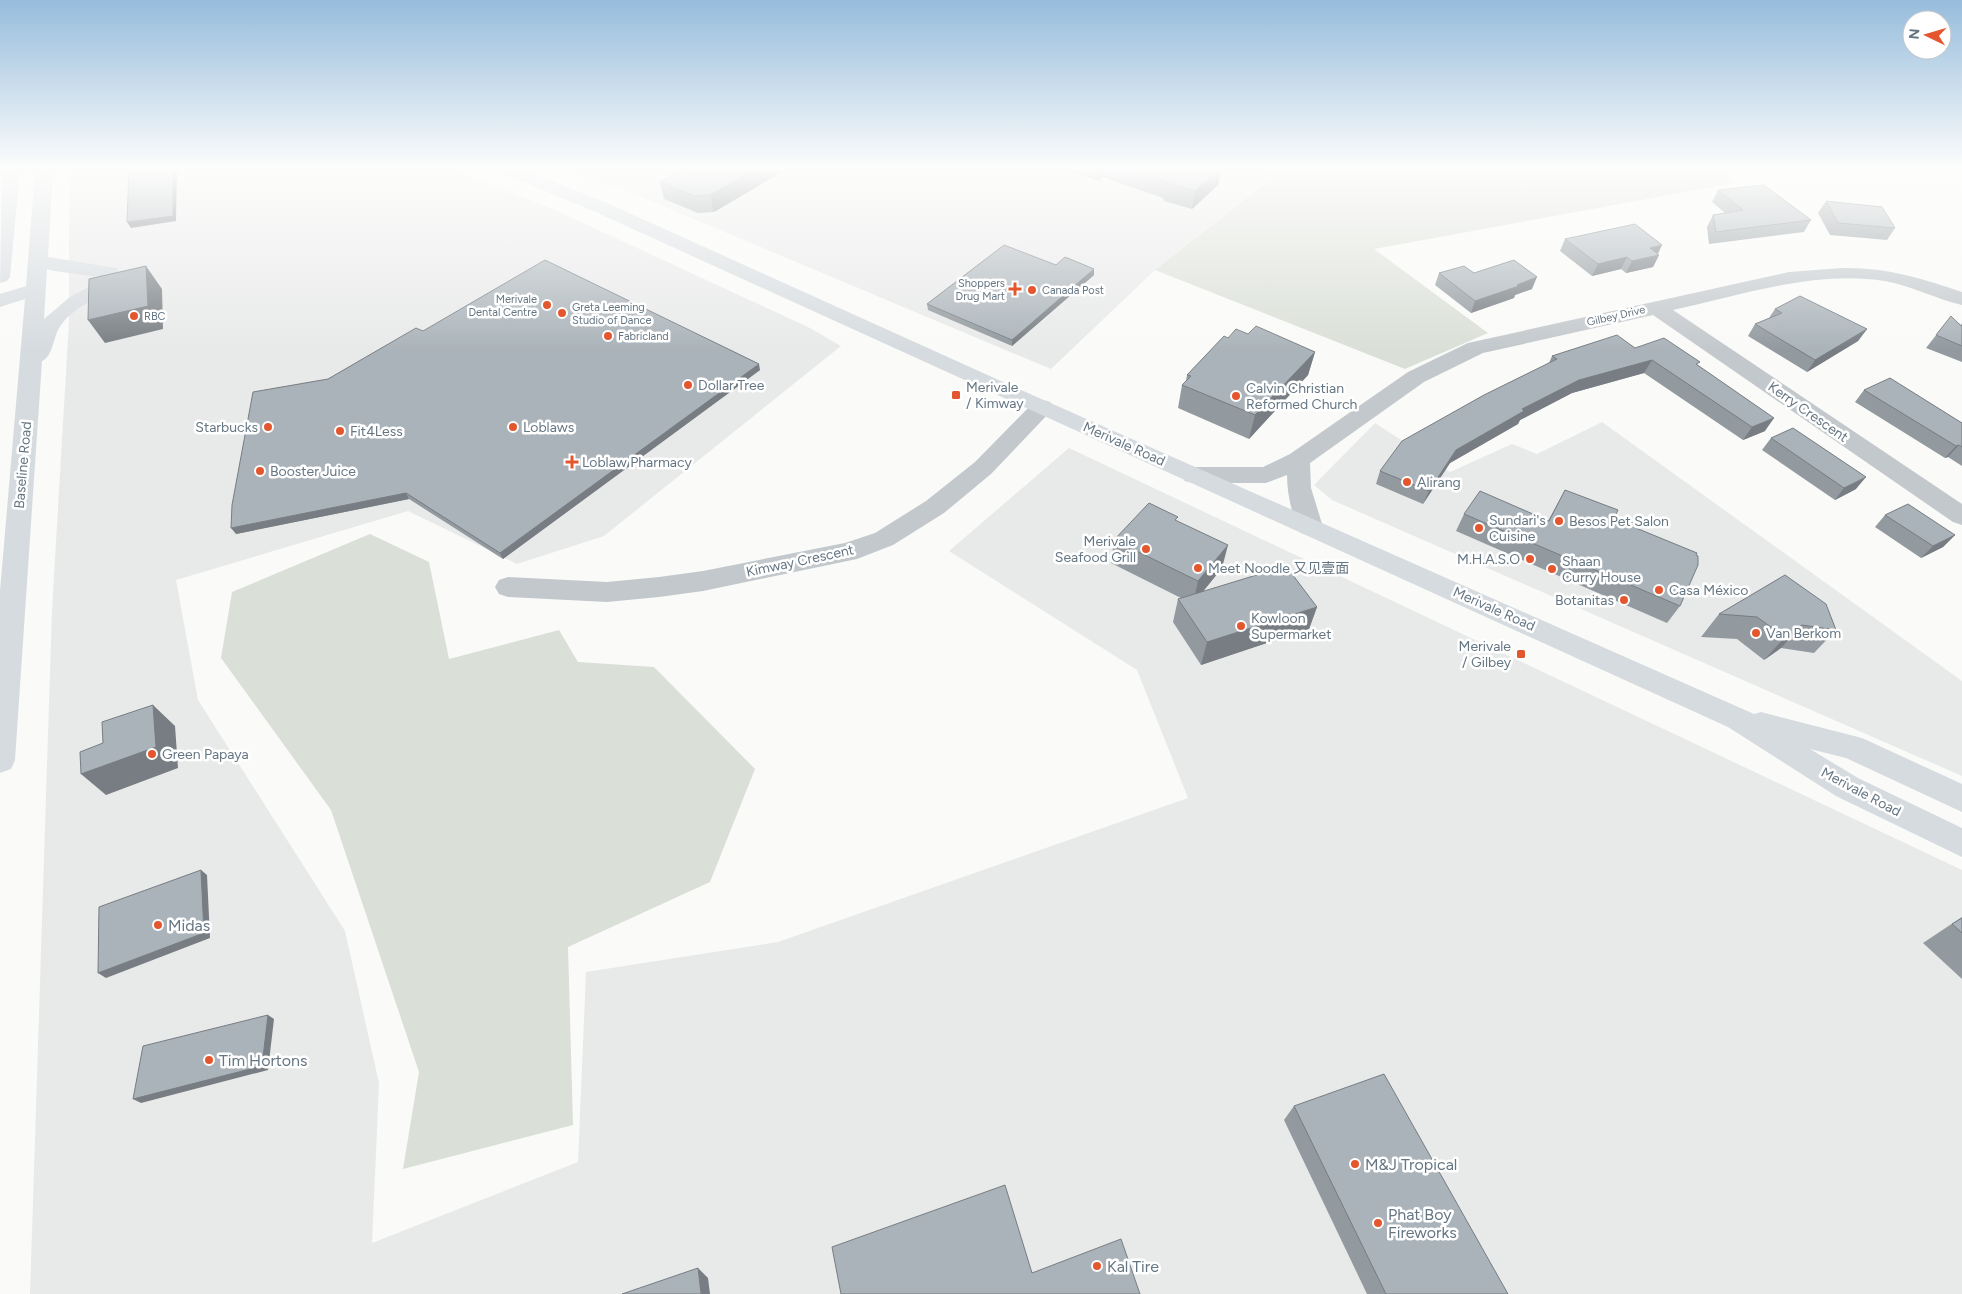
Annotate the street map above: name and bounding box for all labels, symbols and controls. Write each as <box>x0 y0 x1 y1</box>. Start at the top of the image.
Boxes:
north arrow <box>1902 10 1952 60</box>
text: N <box>1906 28 1923 40</box>
place label: Shoppers Drug Mart <box>956 277 1005 303</box>
marker: Shoppers Drug Mart <box>1009 283 1021 295</box>
marker: Canada Post <box>1026 284 1038 296</box>
place label: Canada Post <box>1042 284 1104 297</box>
place label: Merivale Dental Centre <box>468 293 537 319</box>
marker: Merivale Dental Centre <box>541 299 553 311</box>
place label: Greta Leeming Studio of Dance <box>572 301 652 327</box>
street label: Gilbey Drive <box>1586 303 1646 329</box>
marker: Greta Leeming Studio of Dance <box>556 307 568 319</box>
marker: RBC <box>128 310 140 322</box>
place label: RBC <box>144 310 166 323</box>
marker: Fabricland <box>602 330 614 342</box>
place label: Fabricland <box>618 330 669 343</box>
place label: Dollar Tree <box>698 377 765 394</box>
street label: Kerry Crescent <box>1765 378 1851 446</box>
marker: Dollar Tree <box>682 379 694 391</box>
place label: Merivale / Kimway <box>966 379 1024 412</box>
place label: Calvin Christian Reformed Church <box>1246 380 1358 413</box>
marker: Merivale / Kimway <box>950 389 962 401</box>
marker: Calvin Christian Reformed Church <box>1230 390 1242 402</box>
street label: Merivale Road <box>1080 418 1168 470</box>
place label: Starbucks <box>195 419 258 436</box>
place label: Loblaws <box>523 419 574 436</box>
street label: Baseline Road <box>11 421 35 509</box>
marker: Starbucks <box>262 421 274 433</box>
marker: Loblaws <box>507 421 519 433</box>
place label: Fit4Less <box>350 423 403 440</box>
marker: Fit4Less <box>334 425 346 437</box>
place label: Loblaw Pharmacy <box>582 454 692 471</box>
marker: Loblaw Pharmacy <box>566 456 578 468</box>
place label: Booster Juice <box>270 463 356 480</box>
marker: Booster Juice <box>254 465 266 477</box>
place label: Alirang <box>1417 474 1461 491</box>
marker: Alirang <box>1401 476 1413 488</box>
place label: Sundari's Cuisine <box>1489 512 1546 545</box>
place label: Besos Pet Salon <box>1569 513 1669 530</box>
marker: Besos Pet Salon <box>1553 515 1565 527</box>
marker: Sundari's Cuisine <box>1473 522 1485 534</box>
place label: Merivale Seafood Grill <box>1055 533 1136 566</box>
street label: Kimway Crescent <box>745 541 855 581</box>
marker: Merivale Seafood Grill <box>1140 543 1152 555</box>
place label: M.H.A.S.O <box>1457 551 1520 568</box>
marker: M.H.A.S.O <box>1524 553 1536 565</box>
place label: Shaan Curry House <box>1562 553 1641 586</box>
place label: Meet Noodle 又见壹面 <box>1208 560 1349 577</box>
marker: Meet Noodle 又见壹面 <box>1192 562 1204 574</box>
marker: Shaan Curry House <box>1546 563 1558 575</box>
place label: Casa México <box>1669 582 1748 599</box>
street label: Merivale Road <box>1450 583 1538 635</box>
marker: Casa México <box>1653 584 1665 596</box>
place label: Botanitas <box>1555 592 1614 609</box>
marker: Botanitas <box>1618 594 1630 606</box>
place label: Kowloon Supermarket <box>1251 610 1331 643</box>
marker: Kowloon Supermarket <box>1235 620 1247 632</box>
place label: Van Berkom <box>1766 625 1841 642</box>
marker: Van Berkom <box>1750 627 1762 639</box>
place label: Merivale / Gilbey <box>1459 638 1512 671</box>
marker: Merivale / Gilbey <box>1515 648 1527 660</box>
place label: Green Papaya <box>162 746 249 763</box>
marker: Green Papaya <box>146 748 158 760</box>
street label: Merivale Road <box>1818 764 1904 820</box>
place label: Midas <box>168 916 210 935</box>
marker: Midas <box>152 919 164 931</box>
place label: Tim Hortons <box>219 1051 308 1070</box>
marker: Tim Hortons <box>203 1054 215 1066</box>
place label: M&J Tropical <box>1365 1155 1457 1174</box>
marker: M&J Tropical <box>1349 1158 1361 1170</box>
place label: Phat Boy Fireworks <box>1388 1205 1457 1242</box>
marker: Phat Boy Fireworks <box>1372 1217 1384 1229</box>
place label: Kal Tire <box>1107 1257 1159 1276</box>
marker: Kal Tire <box>1091 1260 1103 1272</box>

